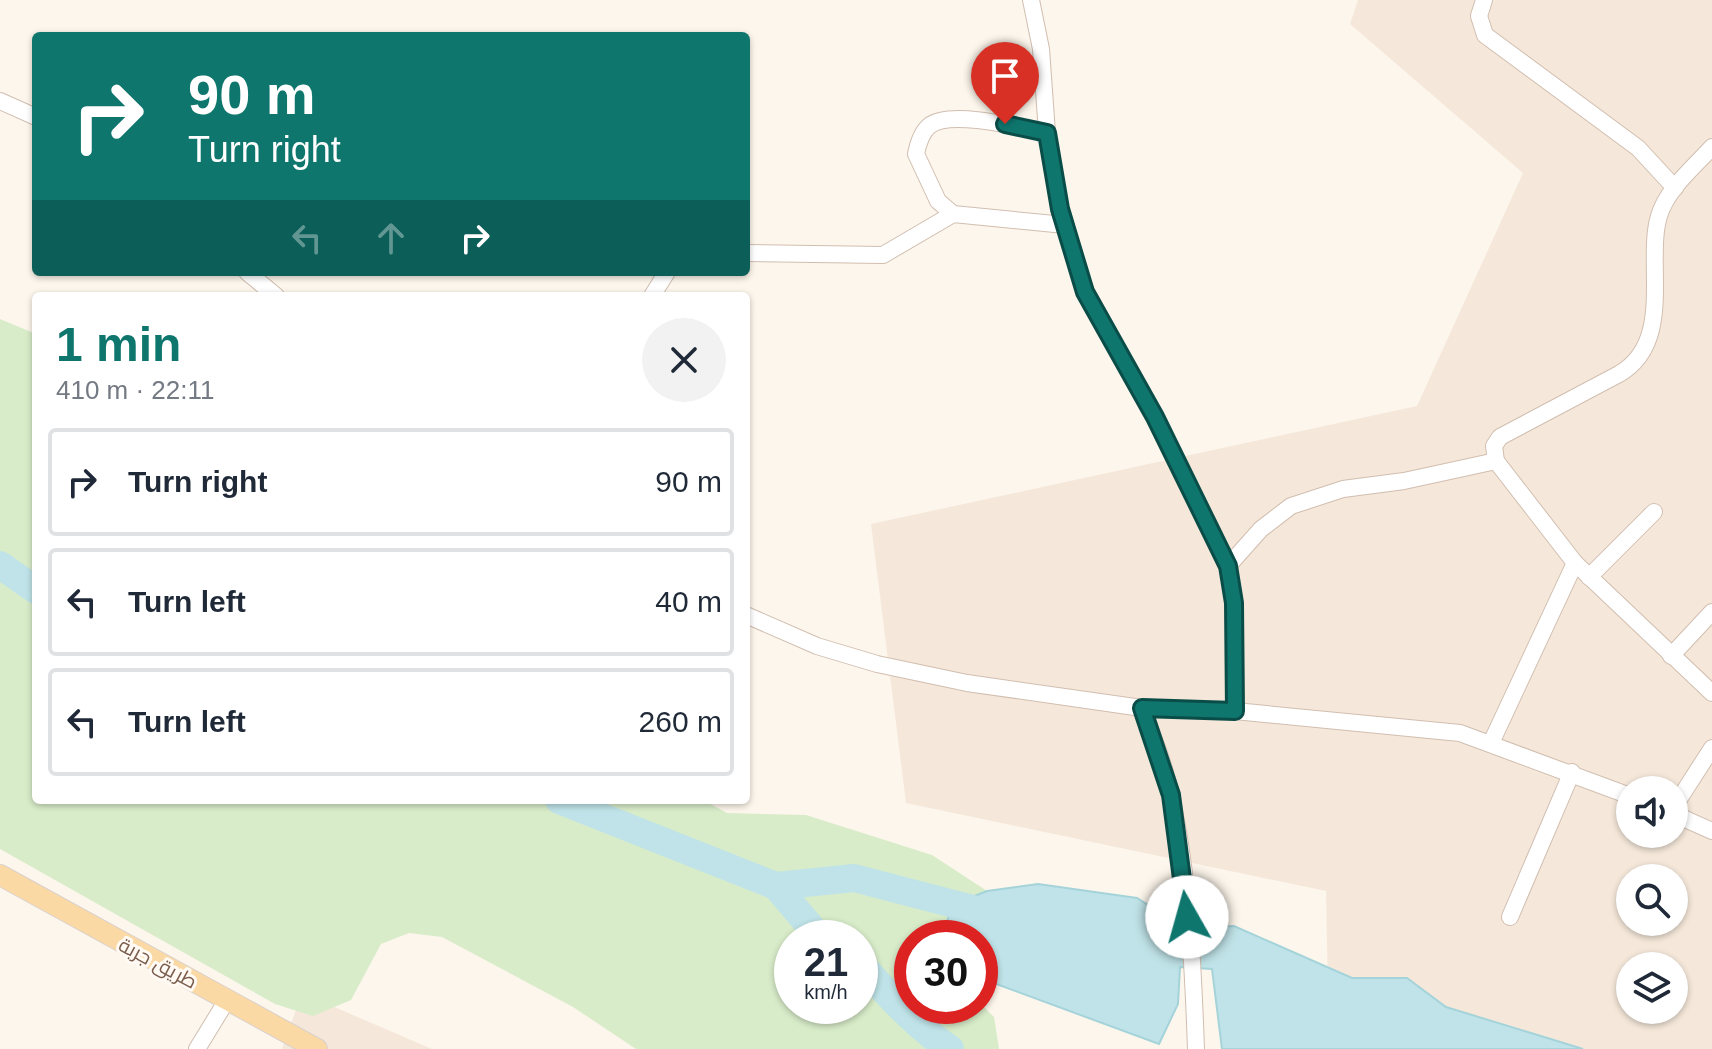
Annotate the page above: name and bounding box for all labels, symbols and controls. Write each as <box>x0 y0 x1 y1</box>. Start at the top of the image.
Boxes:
pin <box>971 42 1039 124</box>
icon: arrive <box>983 54 1027 98</box>
text: 90 m <box>188 63 316 126</box>
icon: right <box>56 64 160 168</box>
text: Turn right <box>188 129 341 170</box>
icon: left <box>285 216 329 260</box>
icon: ahead <box>369 216 413 260</box>
icon: right <box>453 216 497 260</box>
text: 1 min <box>56 318 181 371</box>
button: close <box>642 318 726 402</box>
text: 410 m · 22:11 <box>56 375 215 405</box>
icon: right <box>60 460 104 504</box>
text: Turn right <box>128 465 267 498</box>
text: 90 m <box>655 465 722 498</box>
icon: left <box>60 580 104 624</box>
text: Turn left <box>128 585 246 618</box>
text: 40 m <box>655 585 722 618</box>
icon: left <box>60 700 104 744</box>
text: Turn left <box>128 705 246 738</box>
text: 260 m <box>639 705 722 738</box>
map controls <box>1616 776 1688 1024</box>
button: sound <box>1616 776 1688 848</box>
button: search <box>1616 864 1688 936</box>
position arrow <box>1145 875 1229 959</box>
speed limit sign: 30 <box>894 920 998 1024</box>
street label: طريق جربة <box>114 933 201 994</box>
text: 21 <box>804 940 848 984</box>
button: layers <box>1616 952 1688 1024</box>
text: km/h <box>804 981 848 1003</box>

